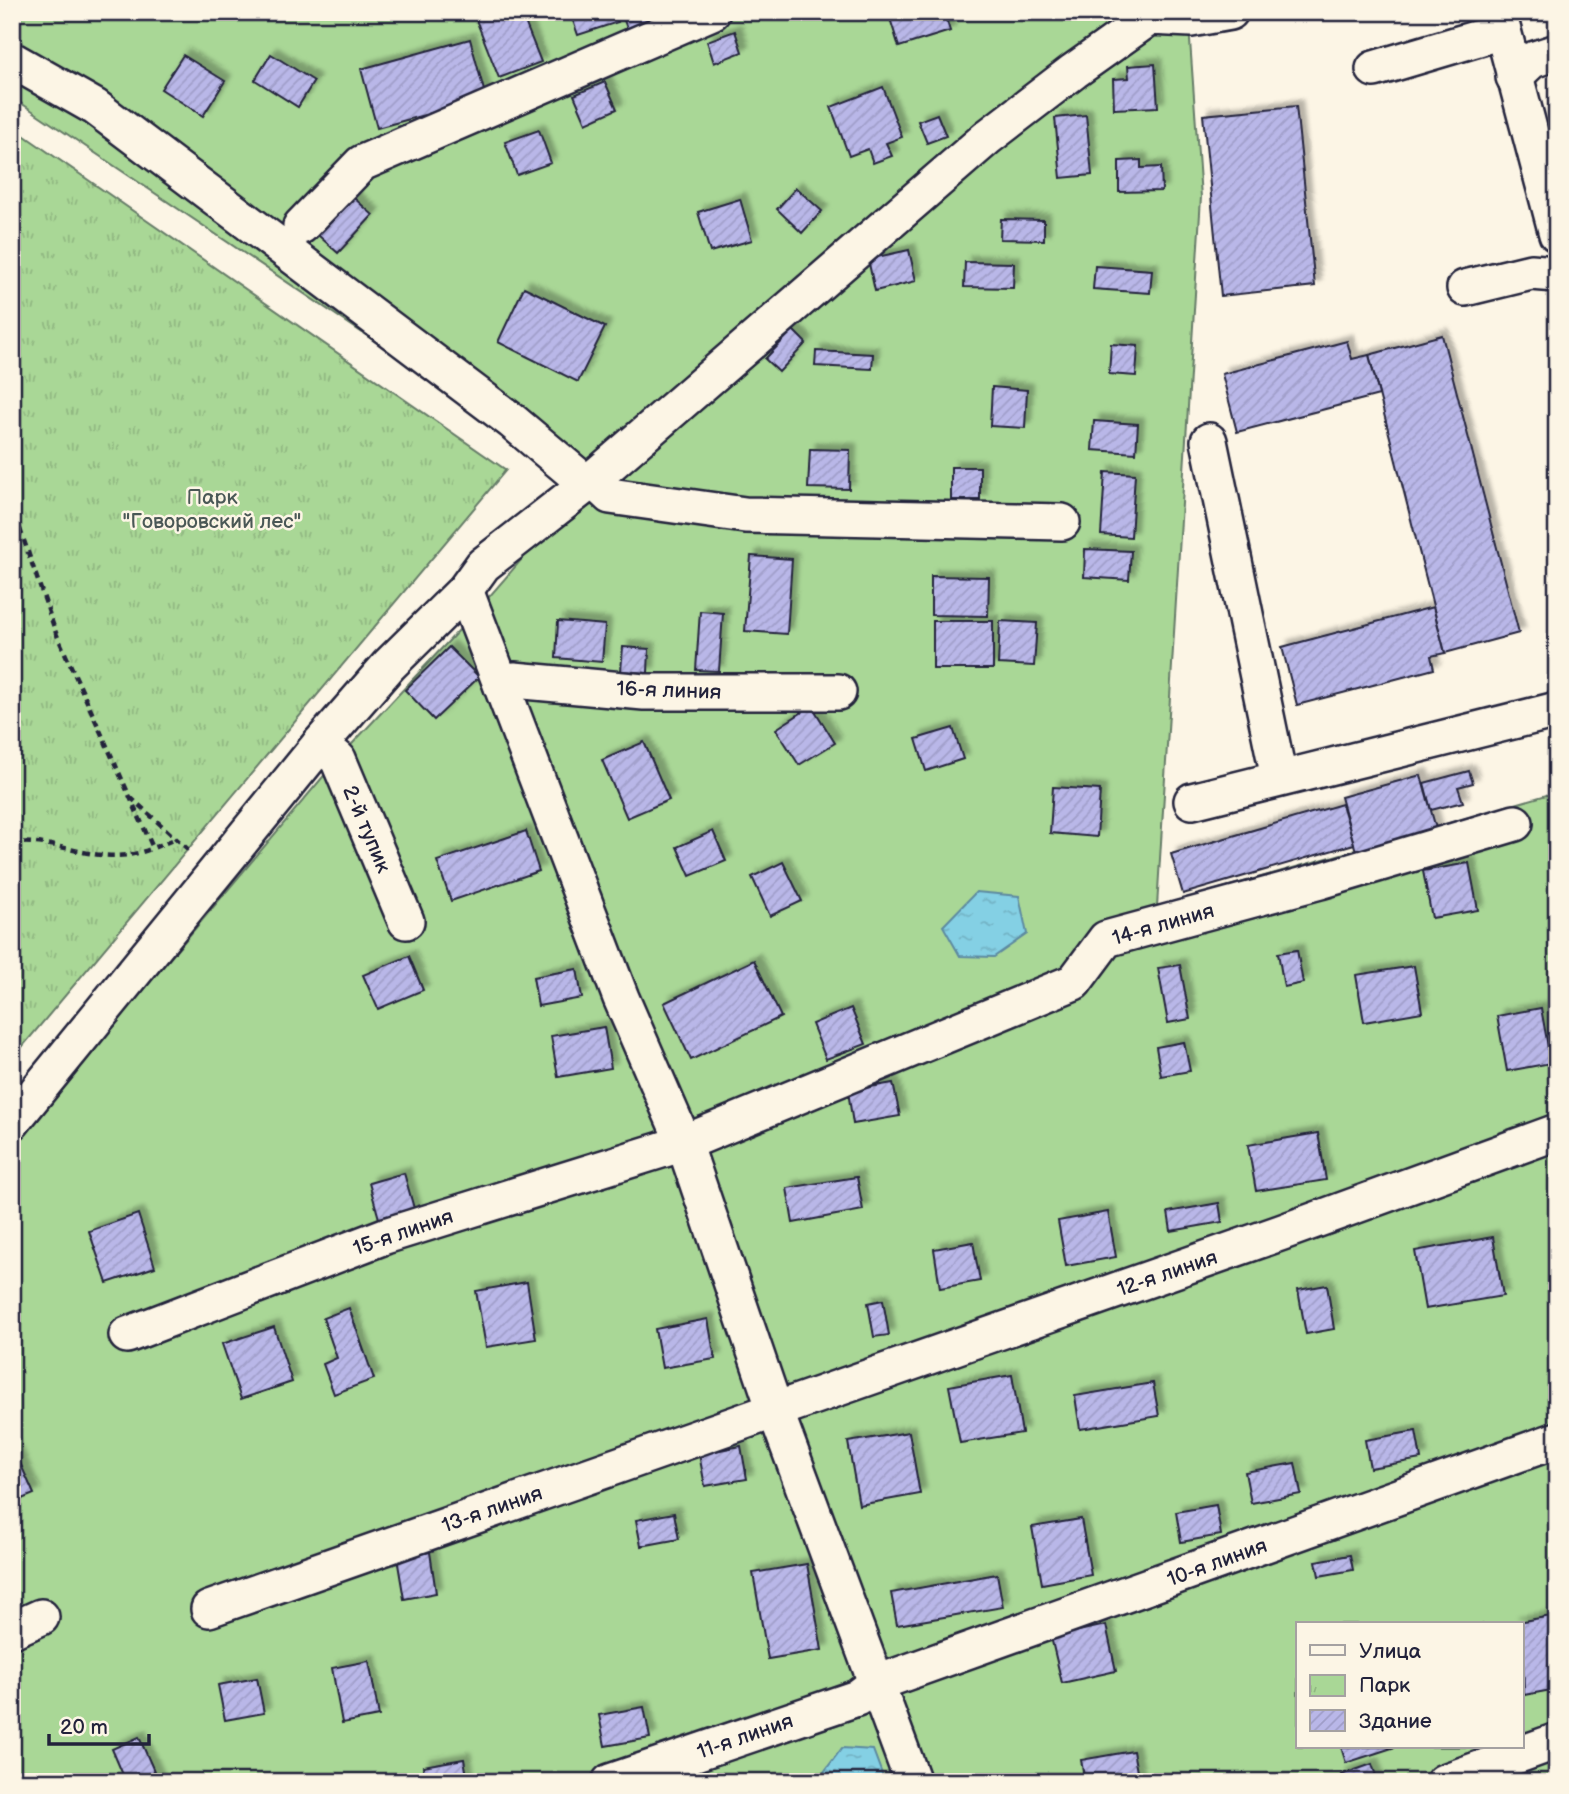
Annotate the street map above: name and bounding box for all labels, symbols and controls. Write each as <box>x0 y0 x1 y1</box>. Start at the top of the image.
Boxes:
park label: Парк "Говоровский лес" <box>123 485 301 534</box>
street label: 16-я линия <box>616 676 722 705</box>
street label: 2-й тупик <box>337 782 396 877</box>
street label: 14-я линия <box>1109 898 1217 951</box>
street label: 15-я линия <box>350 1204 456 1261</box>
street label: 12-я линия <box>1114 1245 1221 1302</box>
street label: 13-я линия <box>438 1481 546 1538</box>
street label: 10-я линия <box>1164 1533 1270 1592</box>
legend <box>1296 1622 1524 1748</box>
text: Улица <box>1359 1639 1422 1664</box>
text: Парк <box>1359 1673 1410 1698</box>
scale bar <box>49 1703 149 1747</box>
street label: 11-я линия <box>694 1708 797 1765</box>
text: Здание <box>1359 1709 1432 1734</box>
text: 20 m <box>60 1715 108 1740</box>

